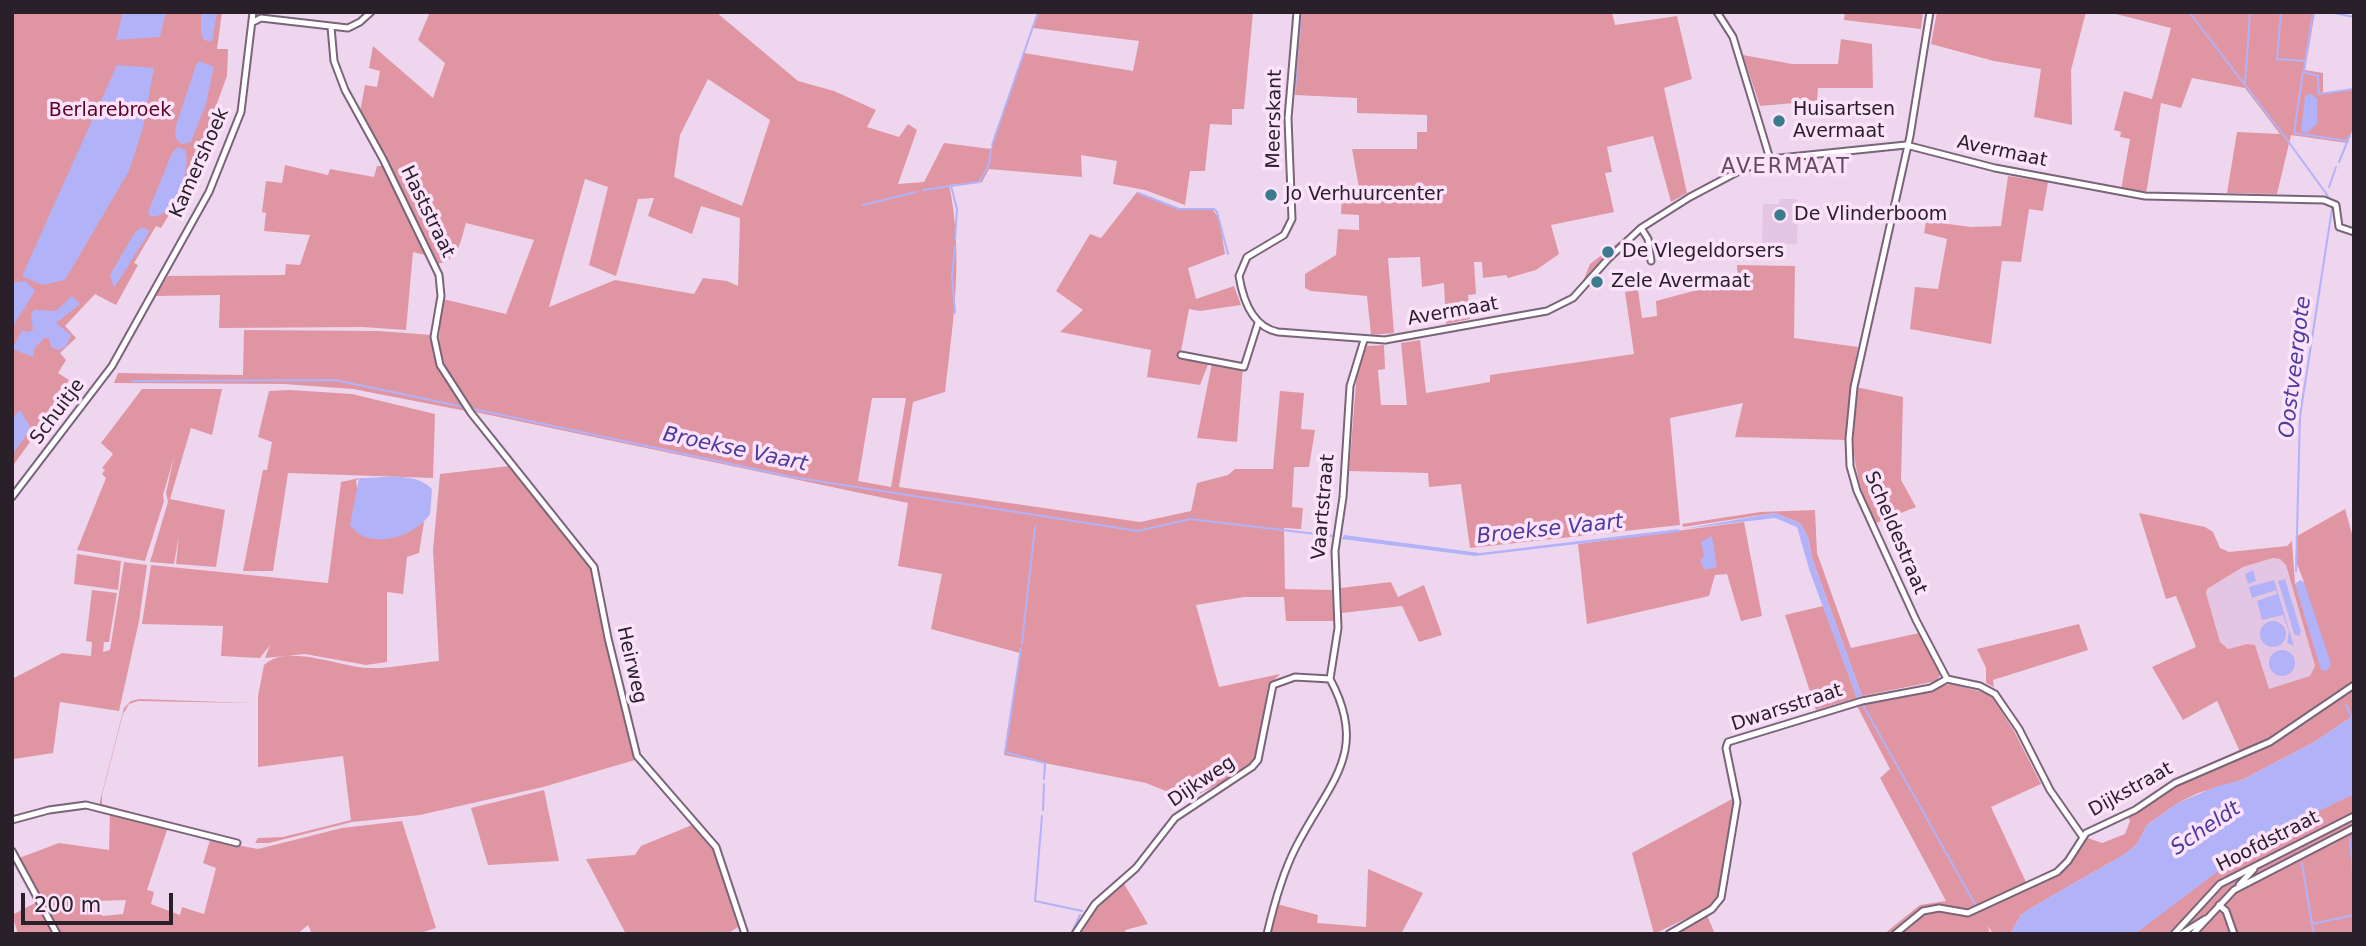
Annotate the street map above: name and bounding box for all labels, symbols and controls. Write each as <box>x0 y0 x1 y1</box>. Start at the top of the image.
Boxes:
street label: Meerskant <box>1263 69 1287 169</box>
place label: Huisartsen Avermaat <box>1793 99 1895 143</box>
park label: Berlarebroek <box>49 100 171 122</box>
street label: Kamershoek <box>166 104 234 222</box>
marker: Huisartsen Avermaat <box>1771 113 1787 129</box>
street label: Avermaat <box>1955 131 2049 173</box>
district label: AVERMAAT <box>1722 155 1850 181</box>
street label: Haststraat <box>395 162 459 262</box>
place label: Jo Verhuurcenter <box>1285 184 1444 206</box>
marker: Jo Verhuurcenter <box>1263 187 1279 203</box>
place label: De Vlinderboom <box>1794 204 1947 226</box>
marker: De Vlinderboom <box>1772 207 1788 223</box>
place label: De Vlegeldorsers <box>1622 241 1784 263</box>
marker: De Vlegeldorsers <box>1600 244 1616 260</box>
place label: Zele Avermaat <box>1611 271 1750 293</box>
marker: Zele Avermaat <box>1589 274 1605 290</box>
street label: Avermaat <box>1406 293 1500 331</box>
water label: Oostveergote <box>2275 295 2317 439</box>
street label: Schuitje <box>26 375 90 449</box>
water label: Broekse Vaart <box>660 422 810 478</box>
street label: Vaartstraat <box>1308 453 1340 561</box>
street label: Scheldestraat <box>1859 468 1931 598</box>
water label: Broekse Vaart <box>1476 510 1624 550</box>
street label: Heirweg <box>611 624 651 706</box>
street label: Dwarsstraat <box>1729 679 1845 737</box>
street label: Dijkweg <box>1164 751 1240 813</box>
street label: Dijkstraat <box>2085 758 2177 822</box>
water label: Scheldt <box>2166 797 2246 861</box>
street label: Hoofdstraat <box>2213 806 2323 878</box>
scale bar <box>24 880 177 924</box>
text: 200 m <box>34 893 101 917</box>

